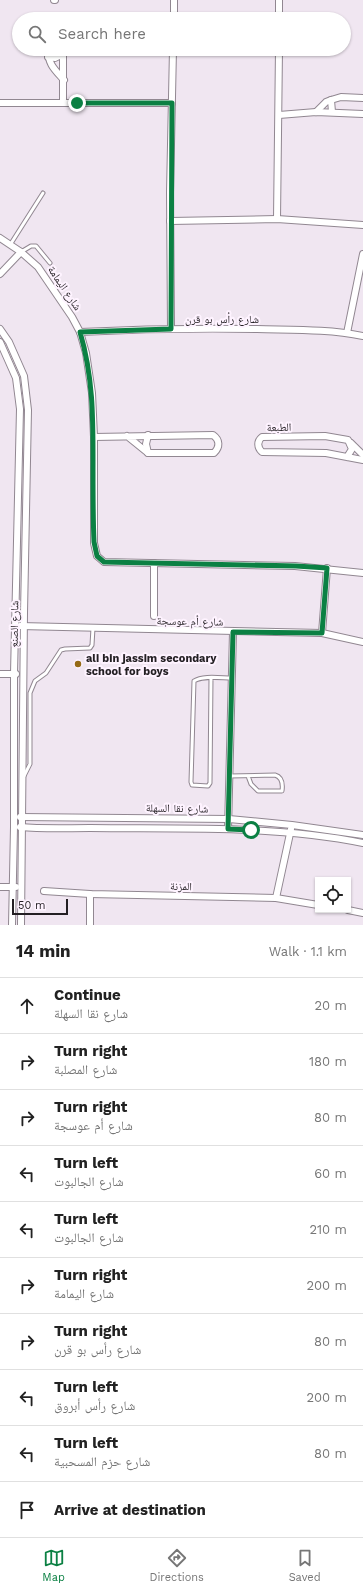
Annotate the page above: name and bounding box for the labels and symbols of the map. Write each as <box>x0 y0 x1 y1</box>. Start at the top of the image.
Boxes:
route end <box>68 94 86 112</box>
street label: شارع اليمامة <box>45 264 84 313</box>
street label: شارع رأس بو قرن <box>185 312 259 326</box>
street label: الطبعة <box>267 421 291 434</box>
street label: شارع الصنع <box>8 601 21 647</box>
street label: شارع أم عوسجة <box>157 614 223 629</box>
place label: ali bin jassim secondary school for boys <box>86 652 217 678</box>
marker: ali bin jassim secondary school for boys <box>73 659 83 669</box>
street label: شارع نقا السهلة <box>146 801 208 816</box>
route start <box>242 821 260 839</box>
street label: المزنة <box>170 880 192 893</box>
scale bar <box>12 897 68 916</box>

